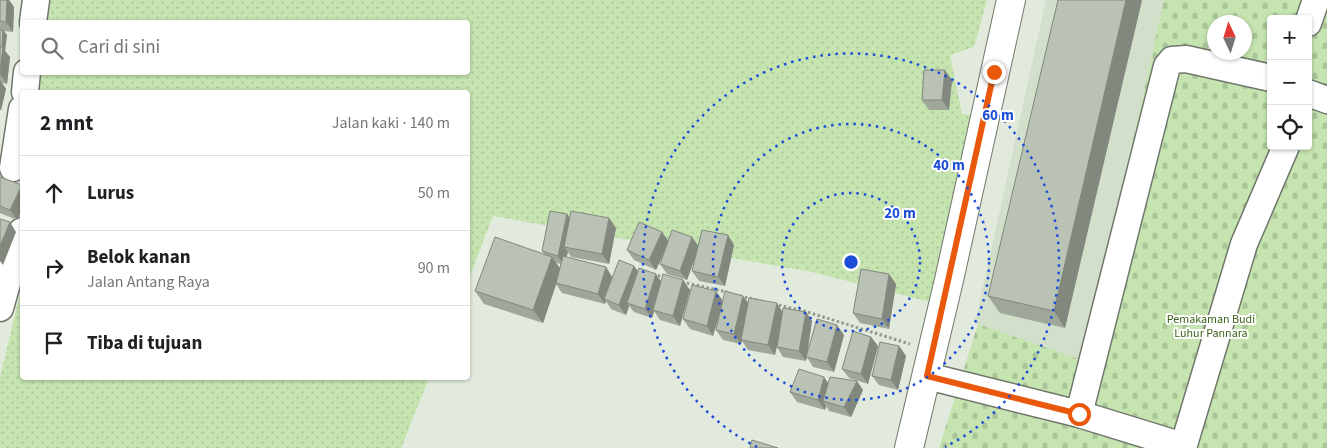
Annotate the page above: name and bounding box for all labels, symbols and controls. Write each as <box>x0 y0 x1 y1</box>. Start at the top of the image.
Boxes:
north arrow <box>1207 15 1252 60</box>
map controls <box>1267 15 1312 150</box>
button: + <box>1267 15 1312 60</box>
search box <box>20 20 470 75</box>
icon: search <box>38 34 66 62</box>
text: Cari di sini <box>78 34 160 61</box>
button: − <box>1267 60 1312 105</box>
route end <box>983 61 1006 84</box>
text: 60 m <box>982 105 1014 126</box>
button: locate <box>1267 105 1312 150</box>
text: 2 mnt <box>40 108 93 138</box>
text: Jalan kaki · 140 m <box>332 112 450 134</box>
text: 40 m <box>933 155 965 176</box>
icon: ahead <box>40 179 68 207</box>
text: Lurus <box>87 180 134 207</box>
text: 50 m <box>418 182 450 204</box>
text: 20 m <box>884 203 916 224</box>
text: Belok kanan <box>87 244 191 271</box>
centre of rings <box>842 253 860 271</box>
icon: right <box>40 254 68 282</box>
text: 90 m <box>418 257 450 279</box>
text: Jalan Antang Raya <box>87 271 210 293</box>
park label: Pemakaman Budi Luhur Pannara <box>1167 311 1255 342</box>
icon: arrive <box>40 329 68 357</box>
text: Tiba di tujuan <box>87 330 202 357</box>
route start <box>1068 403 1091 426</box>

